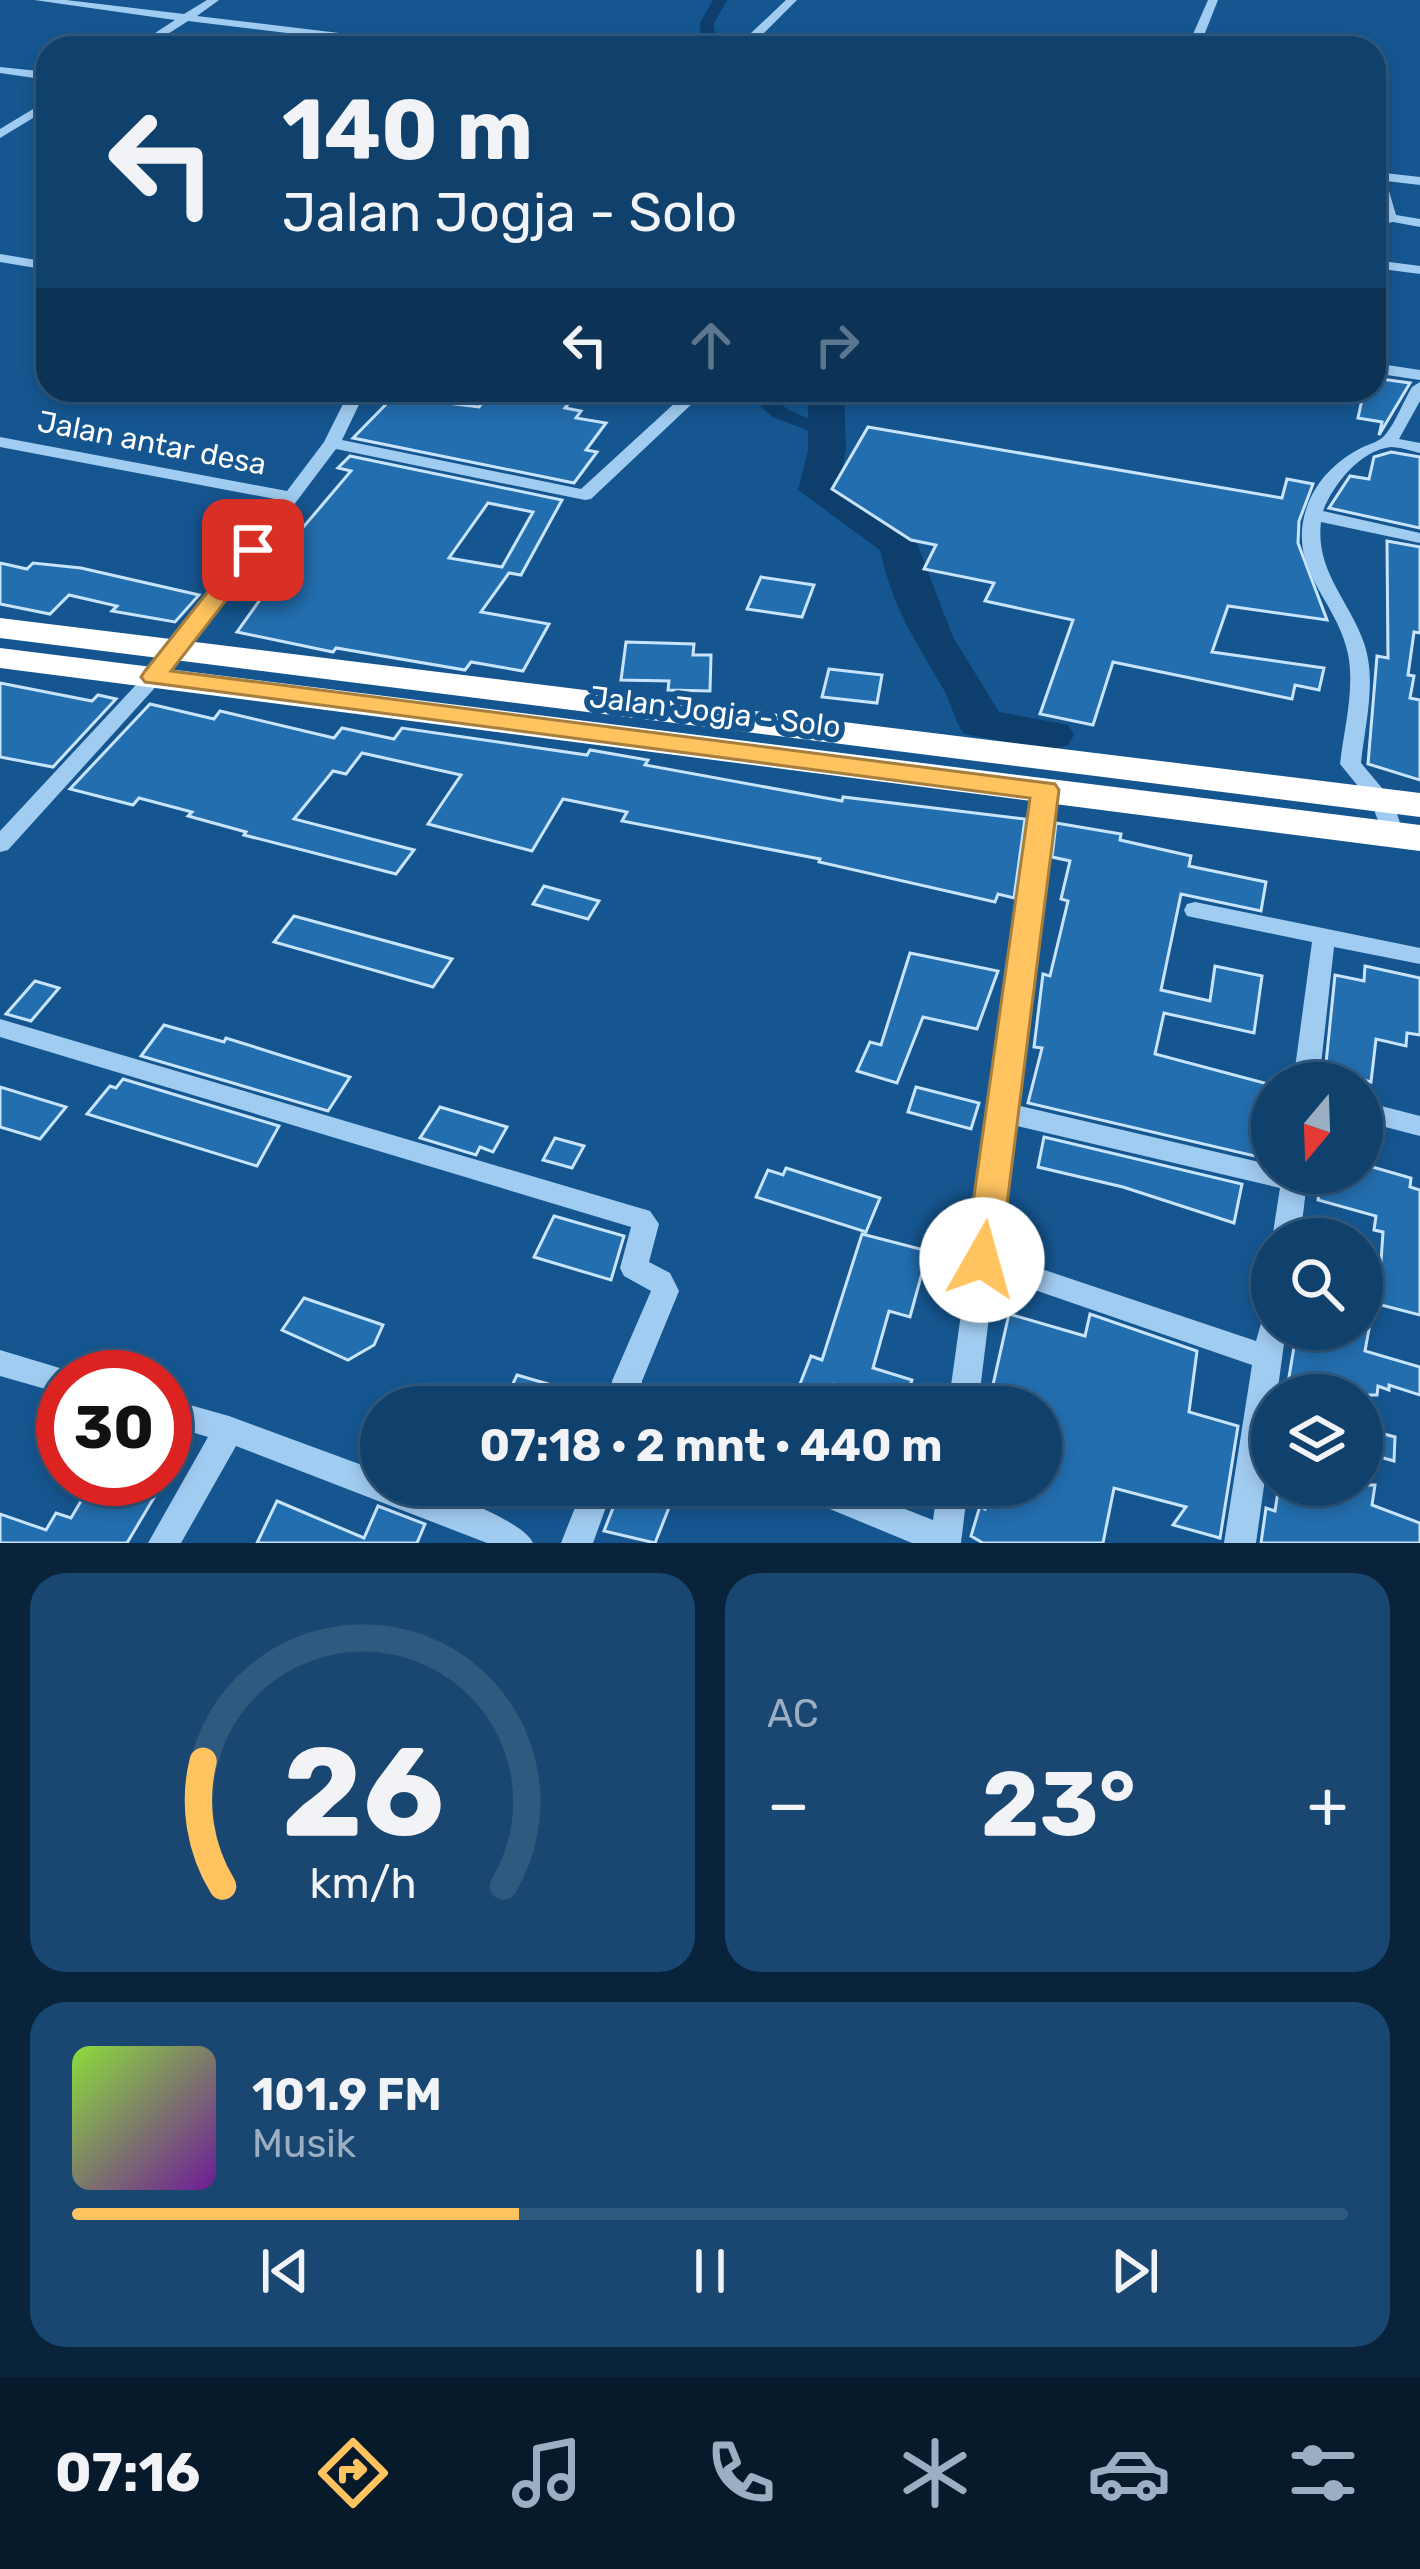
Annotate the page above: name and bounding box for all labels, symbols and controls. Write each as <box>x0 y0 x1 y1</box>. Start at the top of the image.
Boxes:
text: 140 m <box>282 80 533 180</box>
icon: left <box>84 84 240 240</box>
text: Jalan Jogja - Solo <box>282 181 737 245</box>
icon: left <box>552 312 618 378</box>
icon: ahead <box>678 312 744 378</box>
icon: right <box>804 312 870 378</box>
street label: Jalan antar desa <box>35 403 269 483</box>
pin <box>202 499 304 601</box>
icon: arrive <box>220 517 286 583</box>
street label: Jalan Jogja - Solo <box>587 679 843 745</box>
north arrow <box>1251 1062 1383 1194</box>
map controls <box>1251 1062 1383 1506</box>
position arrow <box>919 1197 1045 1323</box>
button: search <box>1251 1218 1383 1350</box>
speed limit sign: 30 <box>36 1350 192 1506</box>
button: layers <box>1251 1374 1383 1506</box>
text: 07:18 · 2 mnt · 440 m <box>479 1419 943 1472</box>
text: AC <box>767 1691 819 1737</box>
text: 26 <box>281 1718 444 1866</box>
text: 23° <box>981 1751 1136 1858</box>
text: − <box>767 1765 810 1844</box>
text: + <box>1307 1765 1348 1844</box>
text: km/h <box>309 1857 416 1908</box>
text: 101.9 FM <box>252 2068 442 2121</box>
text: Musik <box>252 2121 356 2167</box>
icon: previous <box>252 2238 318 2304</box>
icon: pause <box>677 2238 743 2304</box>
icon: next <box>1102 2238 1168 2304</box>
icon: directions <box>311 2431 395 2515</box>
icon: music <box>505 2431 589 2515</box>
icon: phone <box>699 2431 783 2515</box>
icon: climate <box>893 2431 977 2515</box>
icon: car <box>1087 2431 1171 2515</box>
icon: filters <box>1281 2431 1365 2515</box>
text: 07:16 <box>55 2441 200 2505</box>

